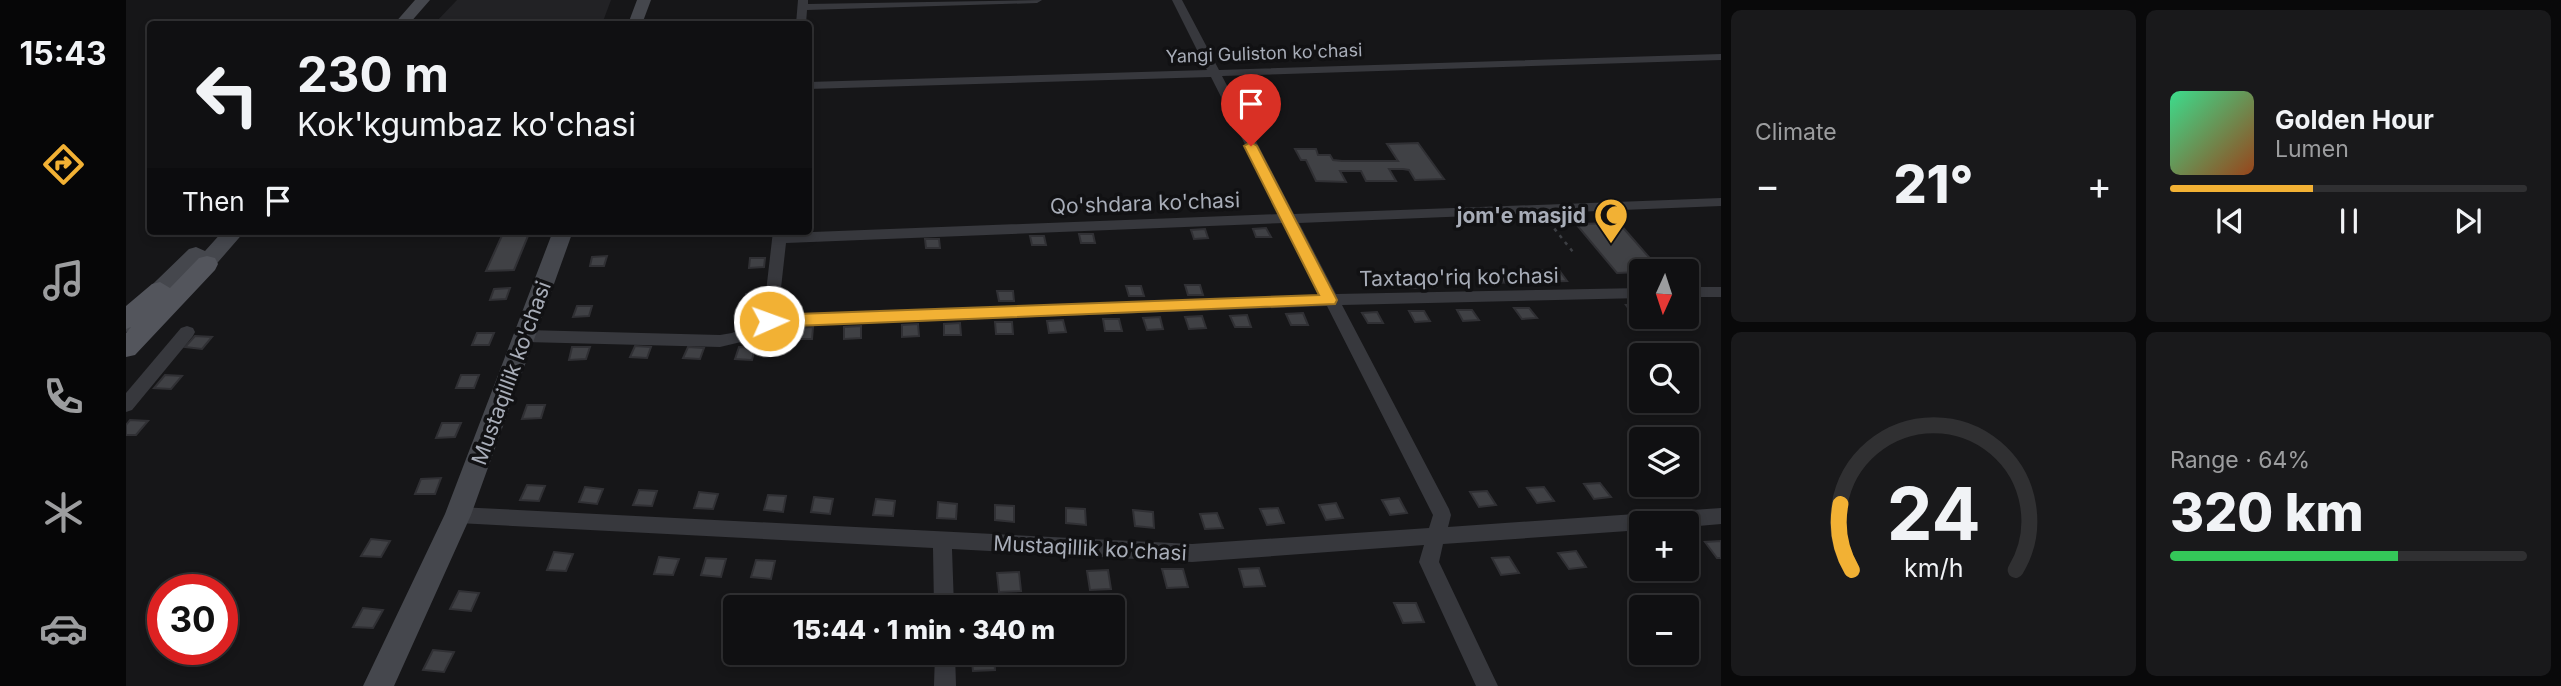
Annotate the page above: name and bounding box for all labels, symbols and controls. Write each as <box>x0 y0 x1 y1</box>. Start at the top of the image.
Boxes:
text: 15:43 <box>19 34 107 73</box>
street label: Yangi Guliston ko'chasi <box>1165 39 1363 67</box>
text: 230 m <box>297 45 449 104</box>
icon: left <box>182 49 273 140</box>
pin <box>1221 74 1281 146</box>
icon: arrive <box>1232 85 1270 123</box>
text: Golden Hour <box>2275 104 2434 135</box>
text: Kok'kgumbaz ko'chasi <box>297 105 636 144</box>
text: Climate <box>1755 118 1837 146</box>
text: Lumen <box>2275 135 2349 163</box>
icon: directions <box>39 140 88 189</box>
text: 21° <box>1893 153 1974 216</box>
text: − <box>1755 162 1780 208</box>
text: + <box>2087 162 2112 208</box>
icon: arrive <box>259 182 297 220</box>
text: Then <box>182 186 245 217</box>
street label: Qo'shdara ko'chasi <box>1050 187 1240 219</box>
mosque icon: jom'e masjid <box>1592 196 1630 245</box>
icon: previous <box>2211 202 2249 240</box>
icon: pause <box>2330 202 2368 240</box>
icon: next <box>2449 202 2487 240</box>
place label: jom'e masjid <box>1456 203 1586 228</box>
icon: music <box>39 256 88 305</box>
north arrow <box>1629 259 1699 329</box>
map controls <box>1629 259 1699 665</box>
street label: Taxtaqo'riq ko'chasi <box>1359 263 1559 291</box>
street label: Mustaqillik ko'chasi <box>466 278 556 468</box>
position arrow <box>732 284 806 358</box>
button: search <box>1629 343 1699 413</box>
icon: phone <box>39 372 88 421</box>
button: layers <box>1629 427 1699 497</box>
text: Range · 64% <box>2170 446 2310 474</box>
text: 24 <box>1887 469 1980 558</box>
text: 320 km <box>2170 481 2364 544</box>
icon: climate <box>39 488 88 537</box>
button: + <box>1629 511 1699 581</box>
street label: Mustaqillik ko'chasi <box>993 530 1187 566</box>
text: km/h <box>1904 553 1963 583</box>
speed limit sign: 30 <box>147 574 238 665</box>
button: − <box>1629 595 1699 665</box>
icon: car <box>39 604 88 653</box>
text: 15:44 · 1 min · 340 m <box>793 614 1055 645</box>

